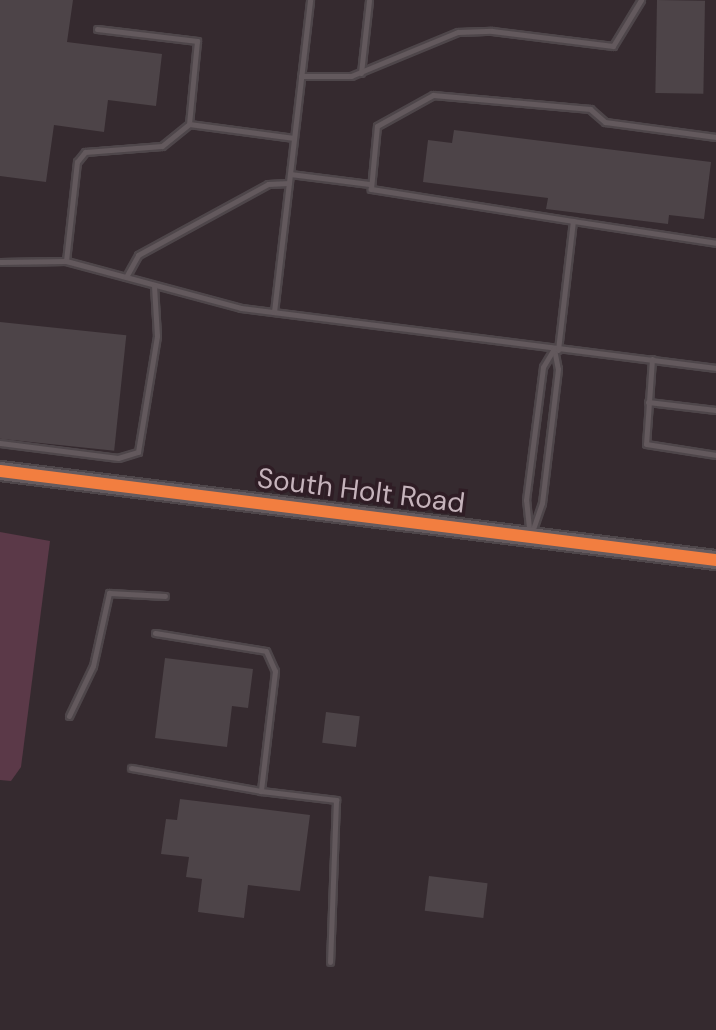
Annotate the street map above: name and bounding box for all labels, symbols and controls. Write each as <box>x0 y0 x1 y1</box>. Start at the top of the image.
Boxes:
street label: South Holt Road <box>255 462 467 520</box>

